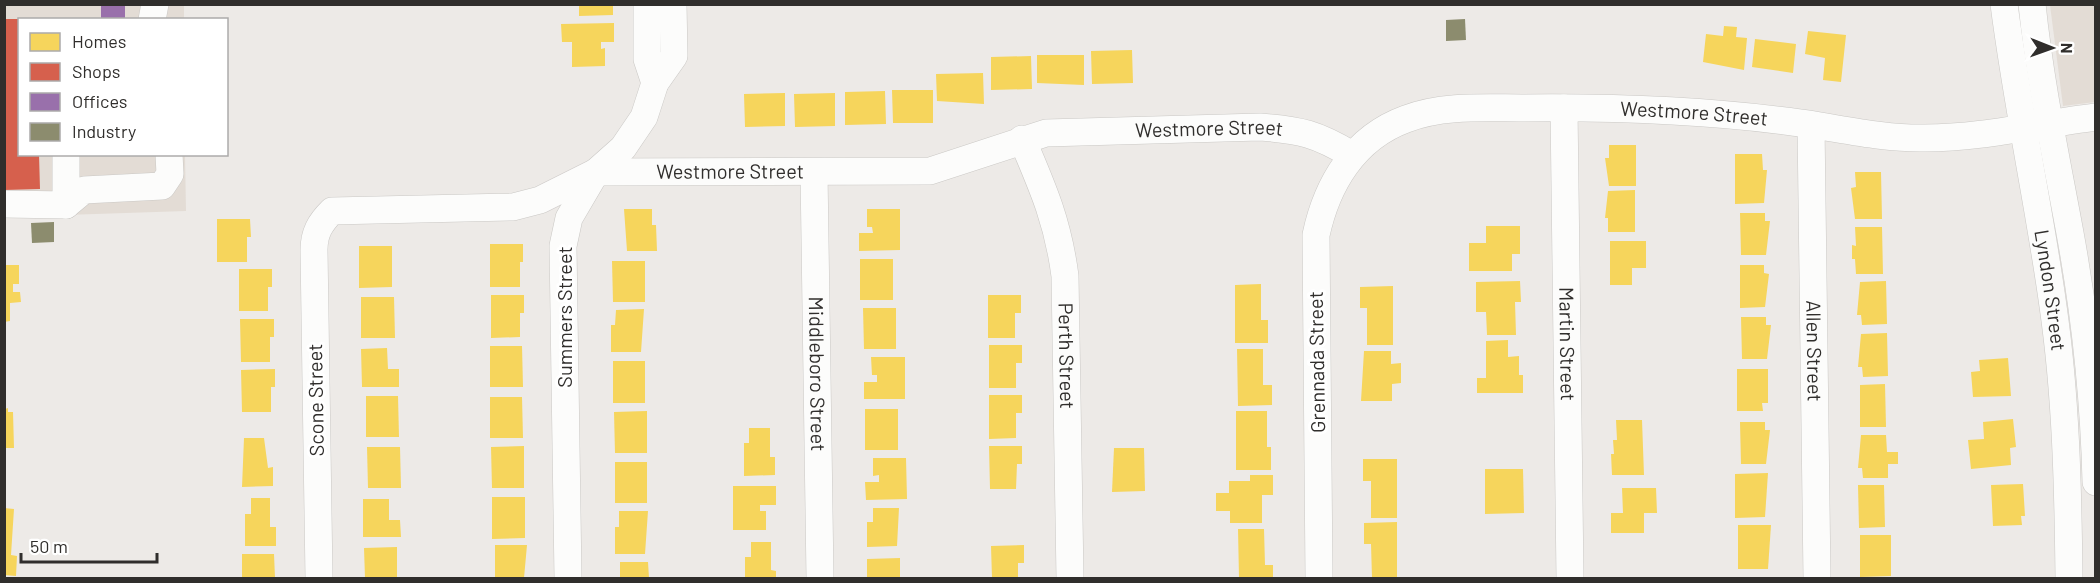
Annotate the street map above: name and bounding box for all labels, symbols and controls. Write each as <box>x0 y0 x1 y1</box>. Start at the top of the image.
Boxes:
legend <box>18 18 228 156</box>
north arrow <box>2022 18 2082 78</box>
text: Homes <box>72 30 126 52</box>
text: N <box>2058 43 2077 54</box>
text: Shops <box>72 60 121 82</box>
text: Offices <box>72 90 128 112</box>
street label: Westmore Street <box>1620 96 1769 130</box>
street label: Westmore Street <box>1135 114 1284 141</box>
text: Industry <box>72 120 136 142</box>
street label: Westmore Street <box>656 158 804 183</box>
street label: Lyndon Street <box>2030 228 2072 352</box>
street label: Summers Street <box>552 246 576 388</box>
street label: Martin Street <box>1555 287 1581 401</box>
street label: Grennada Street <box>1303 291 1329 433</box>
street label: Middleboro Street <box>805 296 831 452</box>
street label: Allen Street <box>1802 300 1828 402</box>
street label: Perth Street <box>1054 302 1080 409</box>
street label: Scone Street <box>302 343 328 457</box>
scale bar <box>21 526 158 564</box>
text: 50 m <box>30 535 68 557</box>

